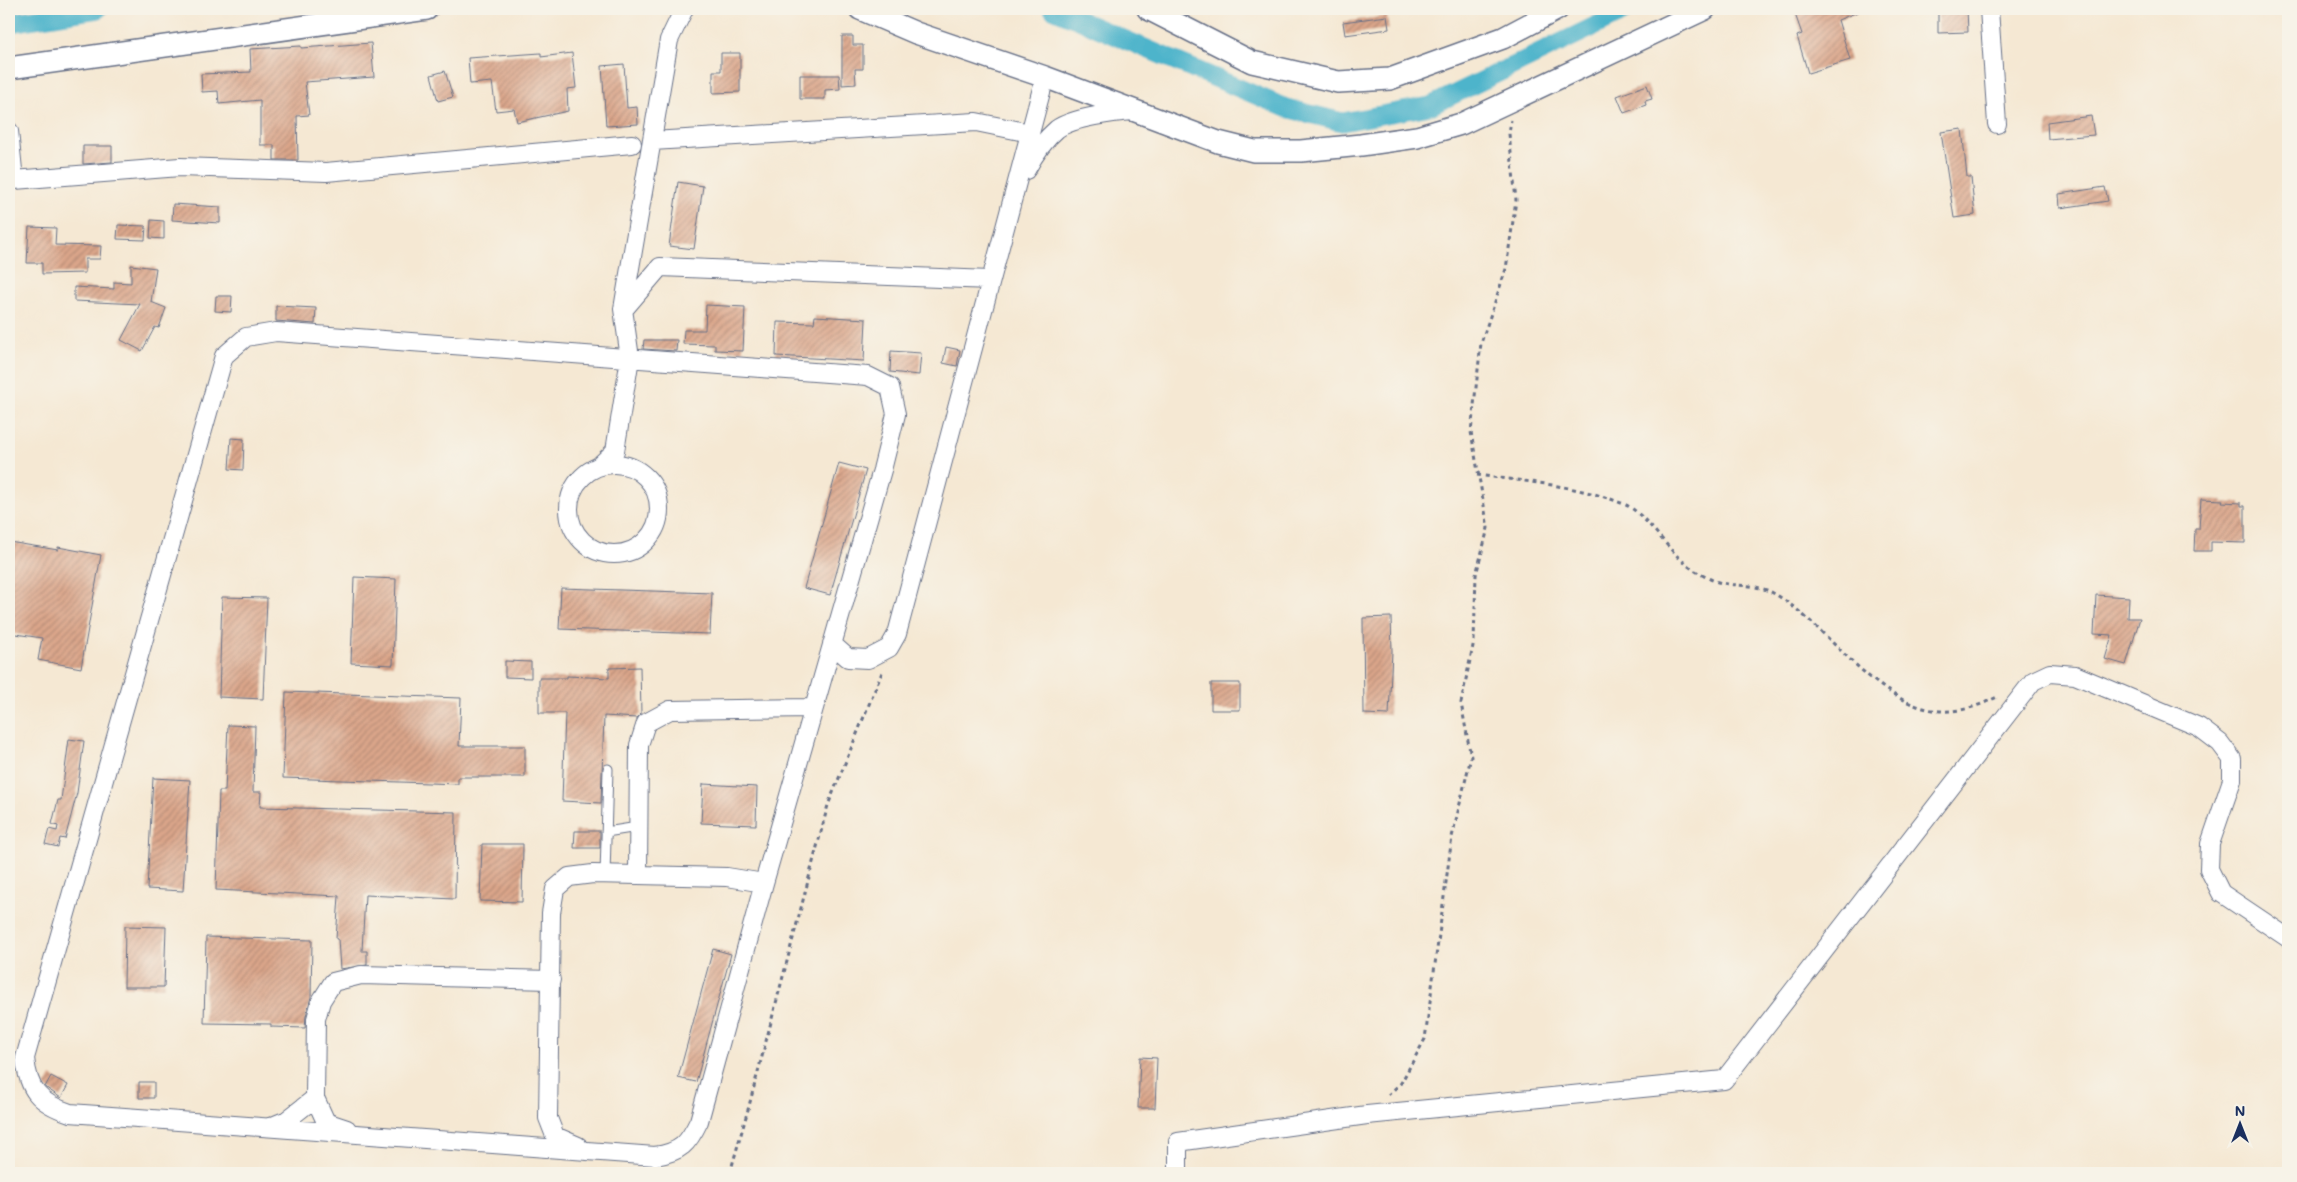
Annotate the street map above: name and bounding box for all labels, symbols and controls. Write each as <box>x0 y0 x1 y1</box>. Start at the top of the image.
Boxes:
north arrow <box>2214 1100 2264 1150</box>
text: N <box>2235 1101 2245 1120</box>

